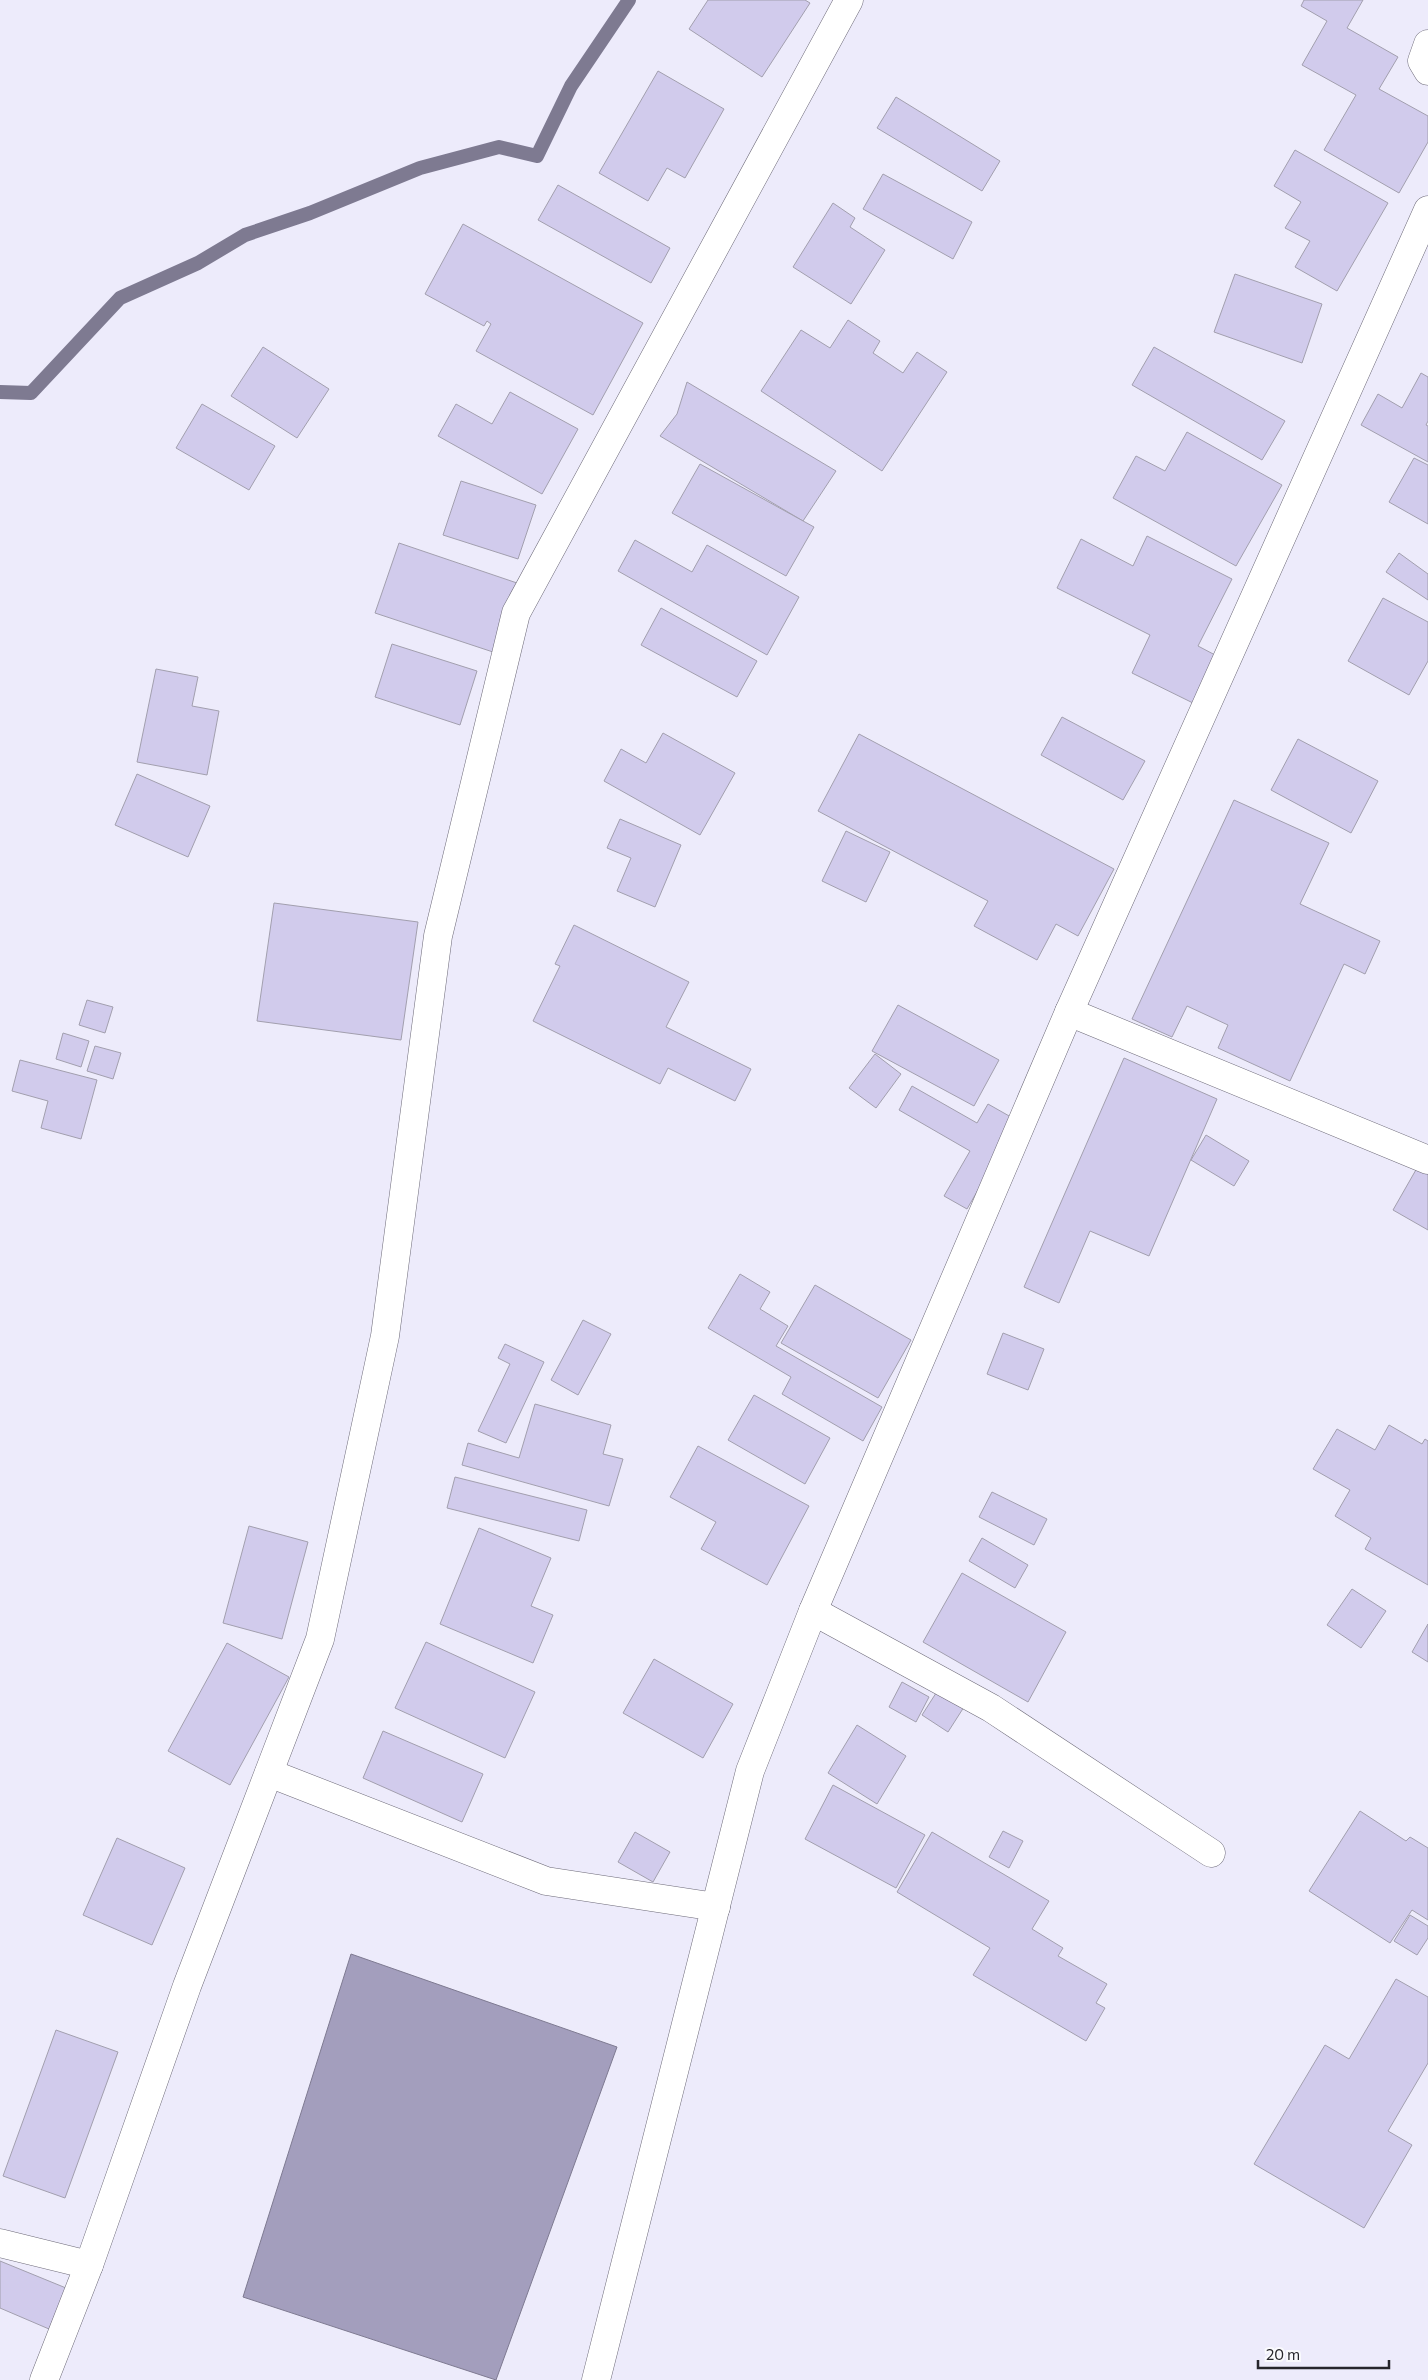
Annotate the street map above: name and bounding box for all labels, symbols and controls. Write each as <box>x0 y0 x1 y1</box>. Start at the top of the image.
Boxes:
scale bar <box>1258 2338 1389 2370</box>
text: 20 m <box>1266 2345 1300 2363</box>

